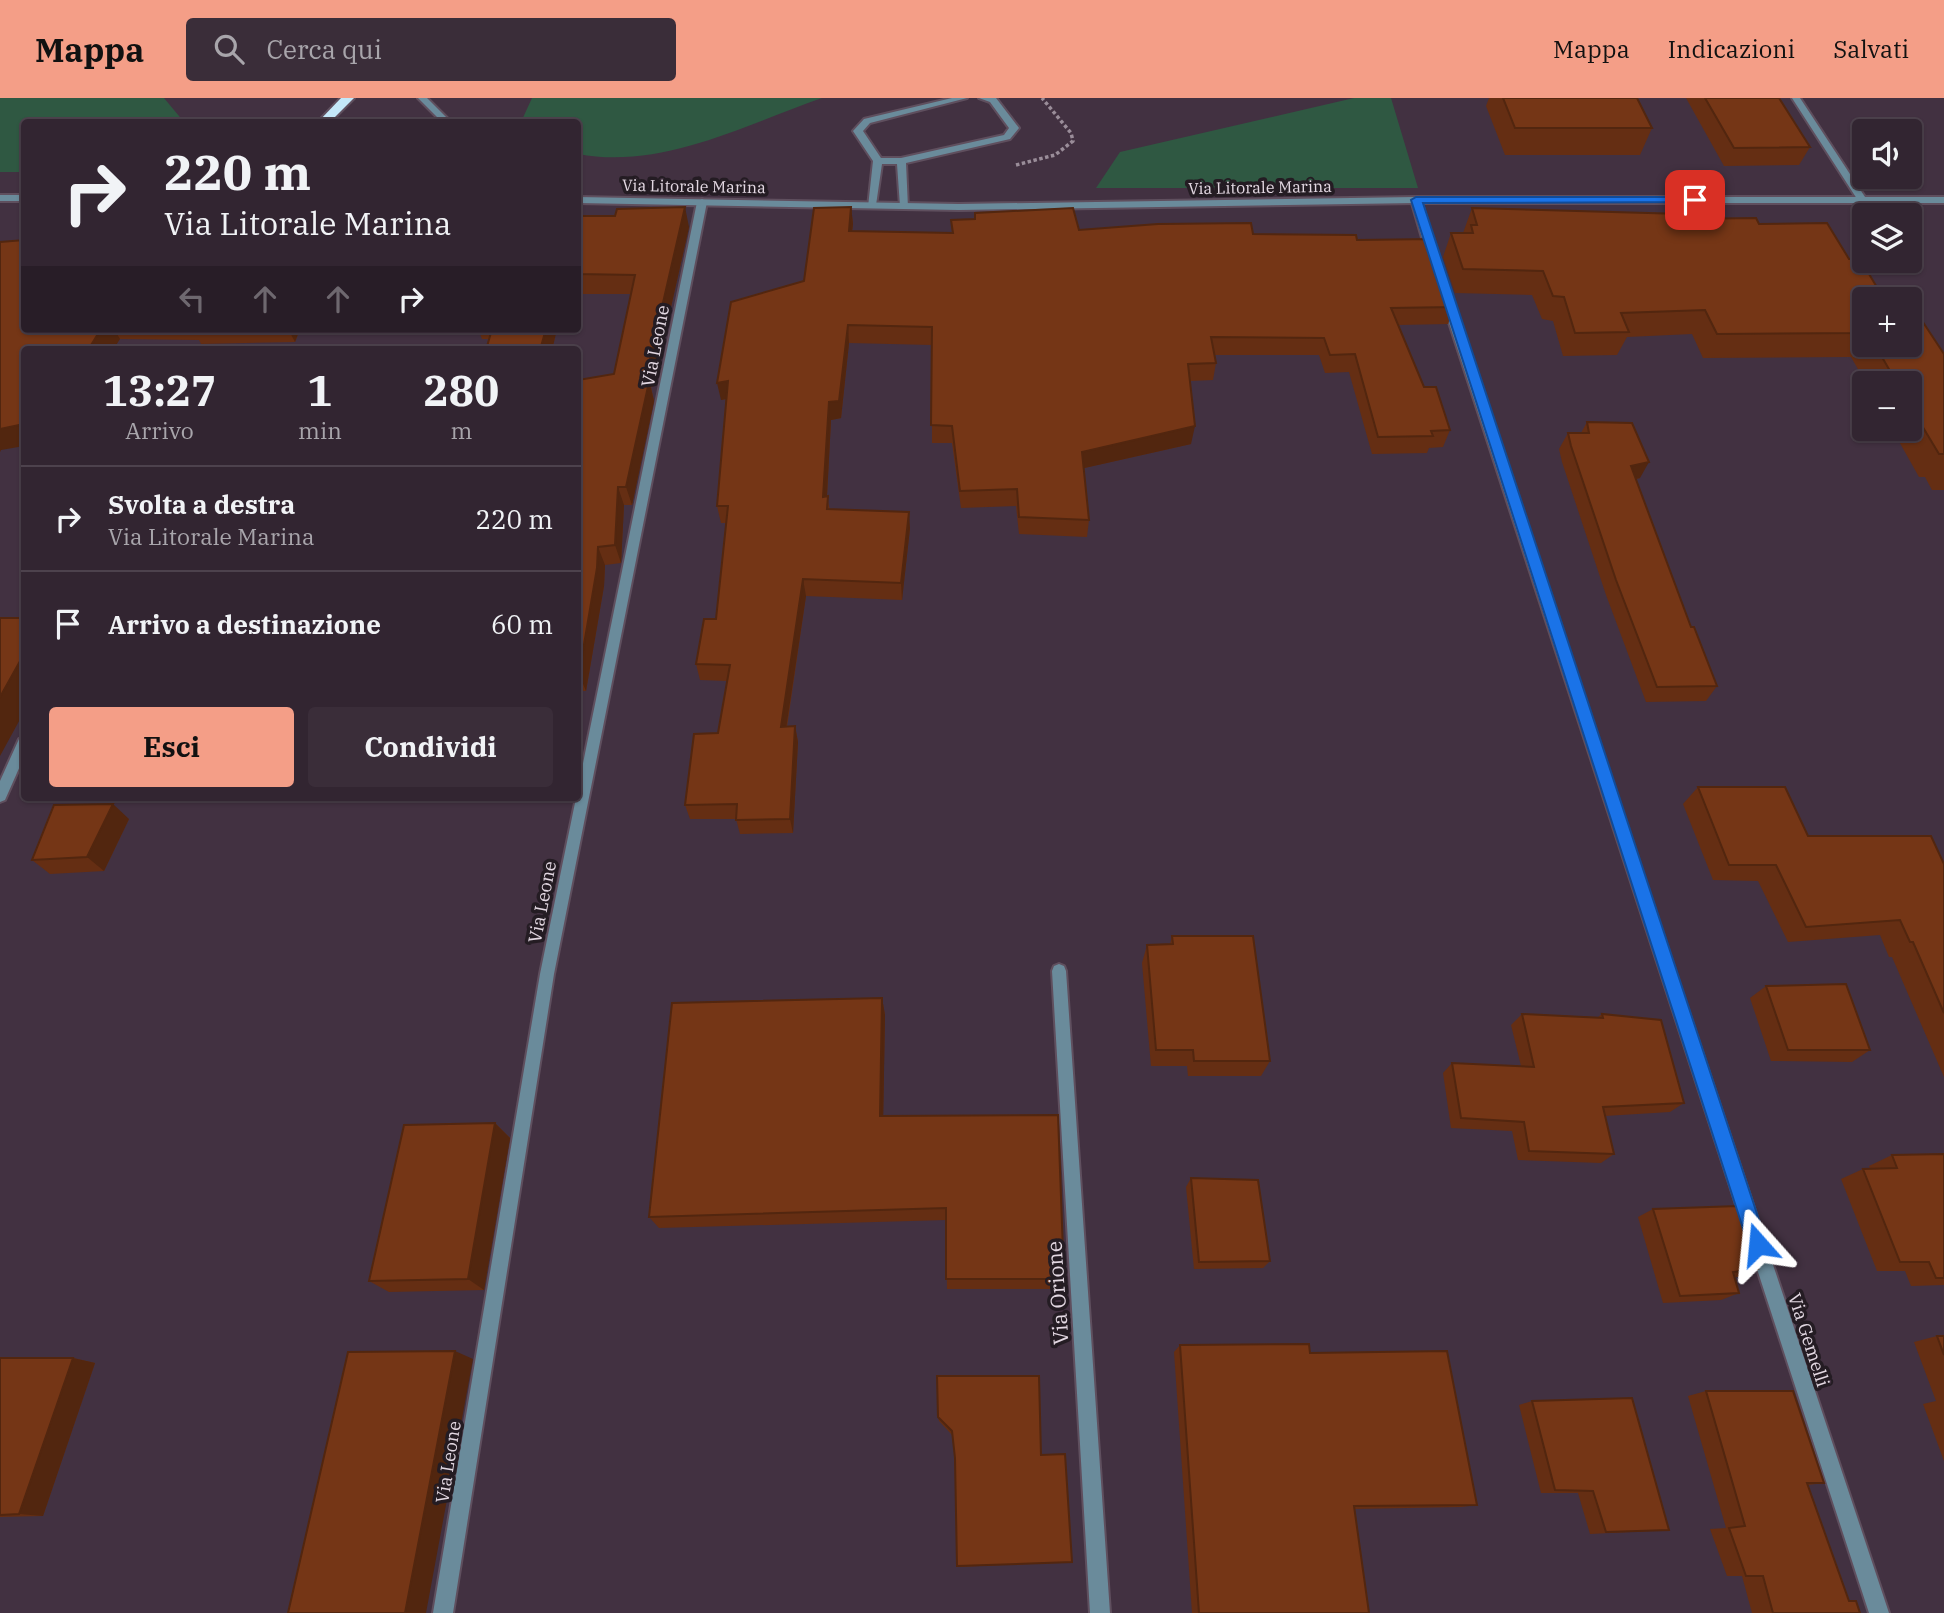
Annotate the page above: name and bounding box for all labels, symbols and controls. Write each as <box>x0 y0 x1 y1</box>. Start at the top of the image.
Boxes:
search box <box>186 18 676 81</box>
text: Mappa <box>35 28 144 71</box>
icon: search <box>210 30 248 68</box>
text: Cerca qui <box>266 32 382 66</box>
text: Mappa <box>1553 33 1630 65</box>
text: Indicazioni <box>1668 33 1795 65</box>
text: Salvati <box>1833 33 1909 65</box>
map controls <box>1852 119 1922 441</box>
button: sound <box>1852 119 1922 189</box>
text: 220 m <box>164 140 311 203</box>
icon: right <box>49 147 140 238</box>
pin <box>1665 170 1725 230</box>
street label: Via Litorale Marina <box>622 175 766 197</box>
street label: Via Litorale Marina <box>1188 176 1332 198</box>
icon: arrive <box>1676 181 1714 219</box>
text: Via Litorale Marina <box>164 202 451 244</box>
button: layers <box>1852 203 1922 273</box>
icon: left <box>173 280 211 318</box>
icon: ahead <box>246 280 284 318</box>
icon: ahead <box>319 280 357 318</box>
icon: right <box>392 280 430 318</box>
button: + <box>1852 287 1922 357</box>
street label: Via Leone <box>636 303 674 389</box>
text: 13:27 <box>103 363 216 418</box>
text: 1 <box>307 363 333 418</box>
text: 280 <box>424 363 499 418</box>
button: − <box>1852 371 1922 441</box>
text: Arrivo <box>125 415 194 445</box>
text: min <box>298 415 342 445</box>
text: m <box>450 415 472 445</box>
text: Svolta a destra <box>108 487 295 521</box>
icon: right <box>49 500 87 538</box>
text: 220 m <box>475 502 553 536</box>
text: Via Litorale Marina <box>108 521 315 551</box>
icon: arrive <box>49 605 87 643</box>
text: Arrivo a destinazione <box>108 607 381 641</box>
text: 60 m <box>491 607 553 641</box>
button: Esci <box>49 707 294 787</box>
button: Condividi <box>308 707 553 787</box>
street label: Via Leone <box>523 859 561 945</box>
position arrow <box>1721 1207 1795 1281</box>
street label: Via Orione <box>1039 1240 1075 1346</box>
street label: Via Gemelli <box>1783 1290 1835 1390</box>
street label: Via Leone <box>430 1419 466 1505</box>

